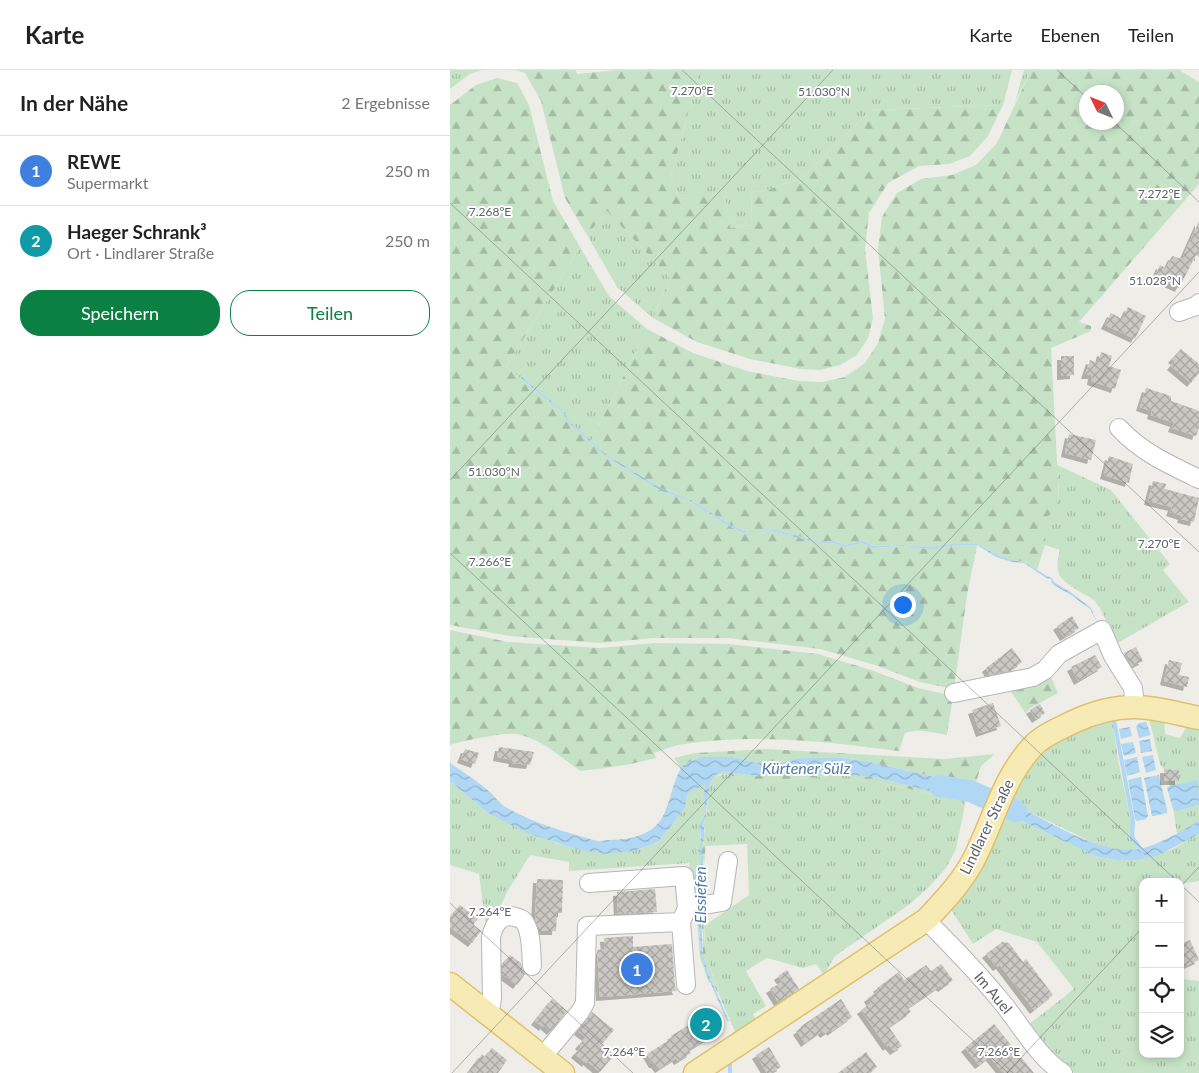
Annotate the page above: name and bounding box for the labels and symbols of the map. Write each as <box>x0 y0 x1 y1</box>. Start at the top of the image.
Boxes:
text: 7.270°E <box>671 83 713 98</box>
text: 51.030°N <box>798 84 850 99</box>
north arrow <box>1079 85 1124 130</box>
text: 7.272°E <box>1138 186 1180 201</box>
text: 7.268°E <box>469 204 511 219</box>
text: 51.028°N <box>1129 273 1181 288</box>
text: 51.030°N <box>468 464 520 479</box>
text: 7.270°E <box>1138 536 1180 551</box>
text: 7.266°E <box>469 554 511 569</box>
your location <box>890 592 916 618</box>
water label: Kürtener Sülz <box>762 758 850 777</box>
street label: Lindlarer Straße <box>955 776 1017 877</box>
water label: Elssiefen <box>690 866 709 924</box>
text: 7.264°E <box>469 904 511 919</box>
pin: 1 <box>621 950 653 988</box>
street label: Im Auel <box>971 968 1017 1017</box>
pin: 2 <box>690 1005 722 1043</box>
text: 7.264°E <box>603 1044 645 1059</box>
text: 7.266°E <box>978 1044 1020 1059</box>

